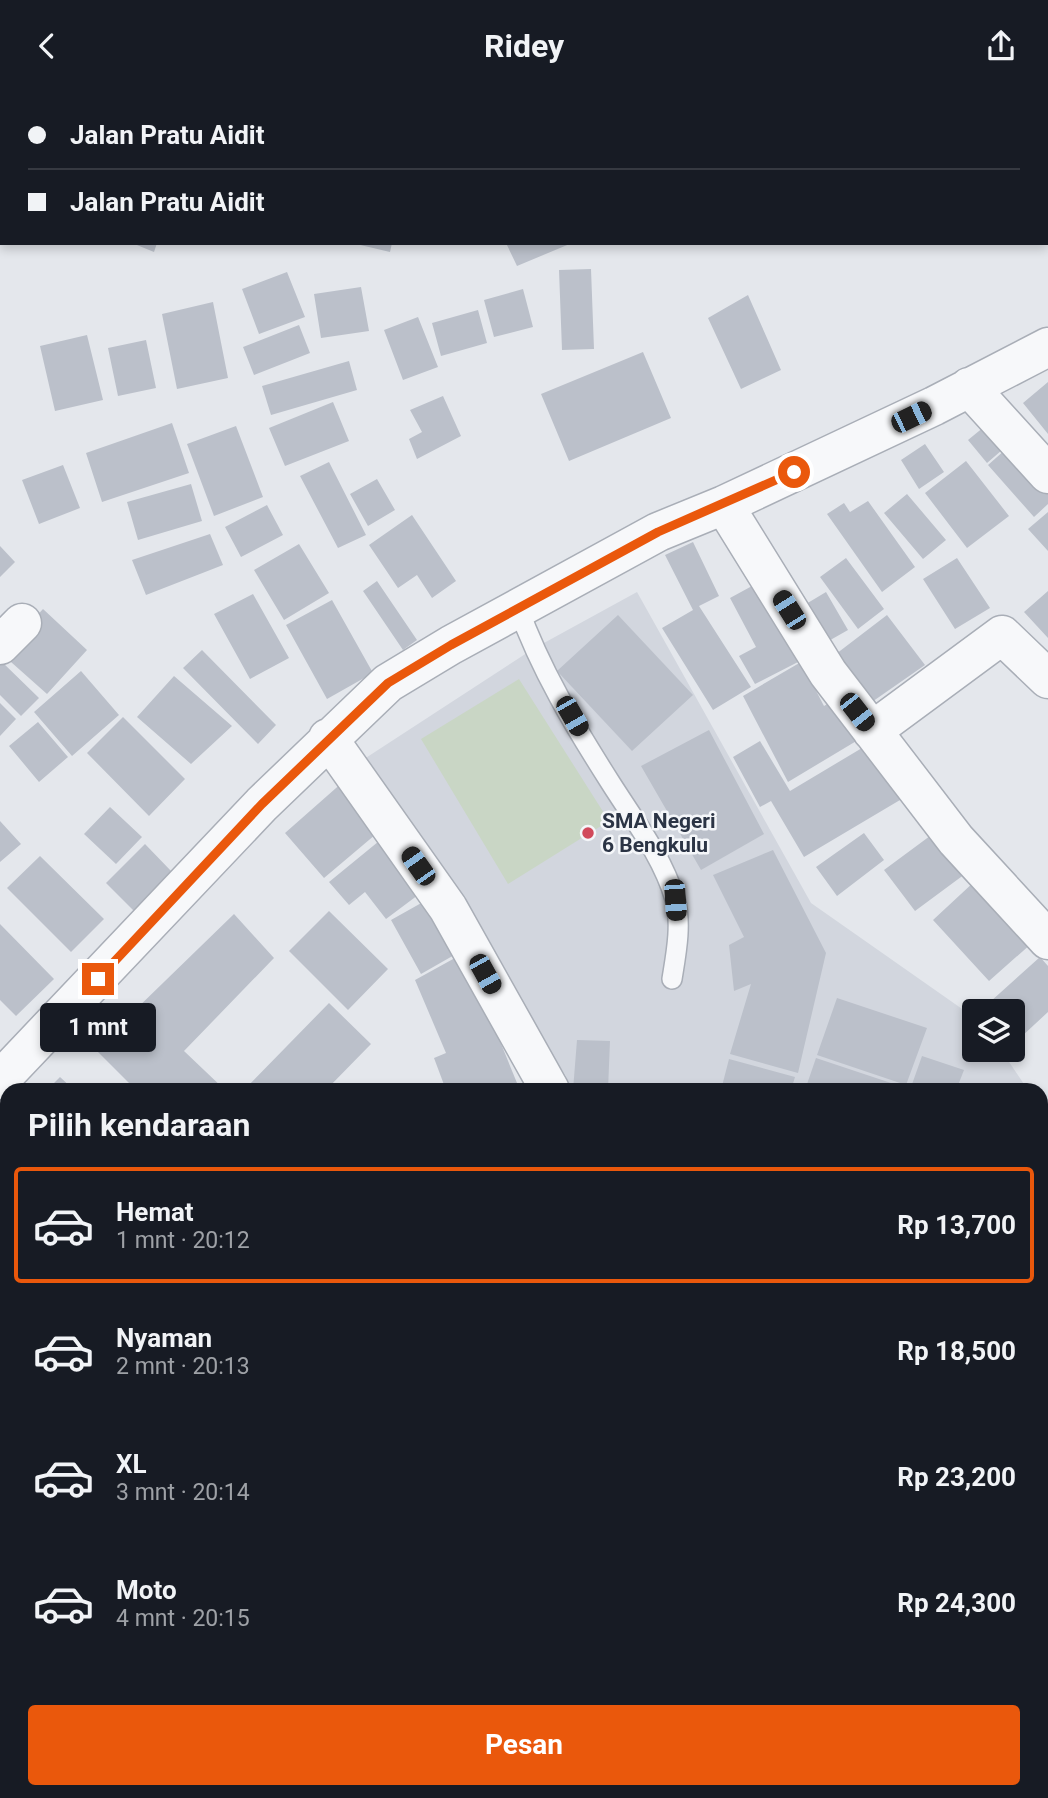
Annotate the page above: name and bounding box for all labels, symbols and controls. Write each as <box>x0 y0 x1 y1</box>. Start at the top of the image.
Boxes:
icon: back <box>28 27 66 65</box>
text: Ridey <box>484 27 564 65</box>
icon: share <box>982 27 1020 65</box>
text: Jalan Pratu Aidit <box>70 120 265 150</box>
text: Jalan Pratu Aidit <box>70 187 265 217</box>
car <box>888 398 935 436</box>
route start <box>778 456 810 488</box>
car <box>769 587 810 633</box>
car <box>836 689 879 735</box>
car <box>553 693 592 739</box>
place label: SMA Negeri 6 Bengkulu <box>602 809 716 857</box>
marker: SMA Negeri 6 Bengkulu <box>580 825 596 841</box>
car <box>398 843 439 889</box>
car <box>664 878 687 922</box>
car <box>466 951 505 997</box>
route end <box>82 963 114 995</box>
map controls <box>962 999 1025 1062</box>
button: layers <box>962 999 1025 1062</box>
callout: 1 mnt <box>40 1003 156 1053</box>
text: 1 mnt <box>68 1014 128 1041</box>
text: Pilih kendaraan <box>28 1106 250 1144</box>
icon: car <box>32 1194 95 1257</box>
text: Hemat <box>116 1197 194 1227</box>
text: Rp 13,700 <box>897 1210 1016 1240</box>
text: 1 mnt · 20:12 <box>116 1227 250 1254</box>
icon: car <box>32 1320 95 1383</box>
text: Nyaman <box>116 1323 212 1353</box>
text: Rp 18,500 <box>897 1336 1016 1366</box>
text: 2 mnt · 20:13 <box>116 1353 250 1380</box>
icon: car <box>32 1446 95 1509</box>
text: XL <box>116 1449 147 1479</box>
text: Rp 23,200 <box>897 1462 1016 1492</box>
text: 3 mnt · 20:14 <box>116 1479 250 1506</box>
icon: car <box>32 1572 95 1635</box>
text: Moto <box>116 1575 177 1605</box>
text: Rp 24,300 <box>897 1588 1016 1618</box>
text: 4 mnt · 20:15 <box>116 1605 250 1632</box>
button: Pesan <box>28 1705 1020 1785</box>

